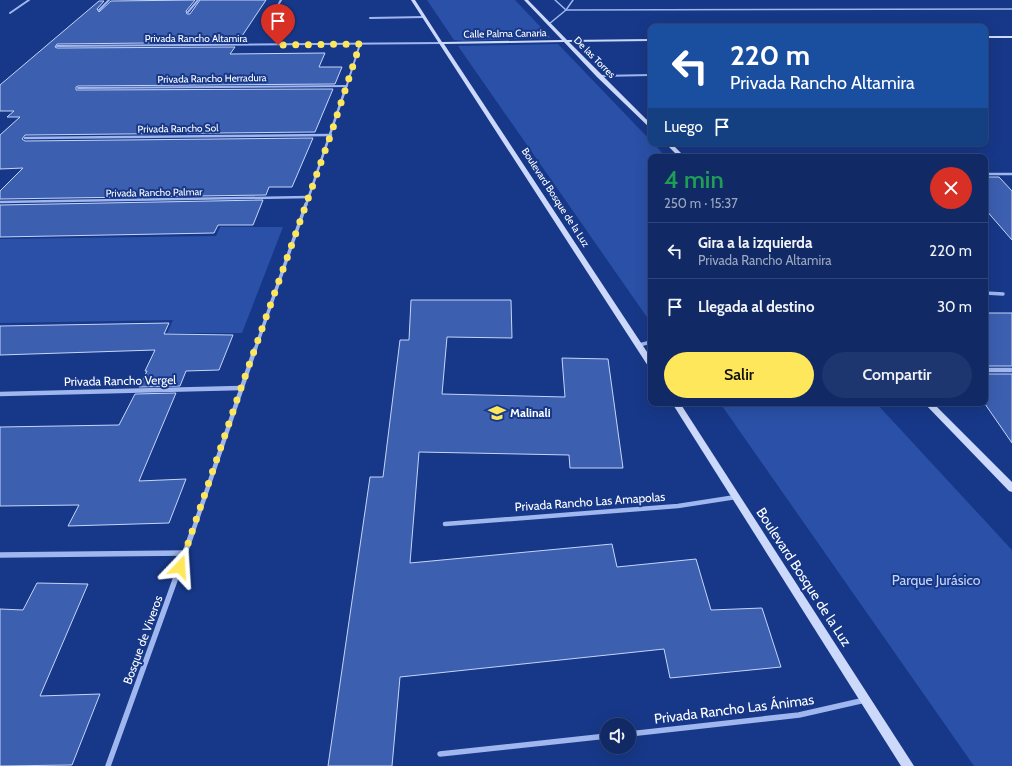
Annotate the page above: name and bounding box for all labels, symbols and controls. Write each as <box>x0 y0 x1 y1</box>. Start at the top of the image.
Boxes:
pin <box>261 4 295 45</box>
icon: arrive <box>267 10 289 32</box>
street label: Calle Palma Canaria <box>463 26 547 41</box>
street label: Privada Rancho Altamira <box>145 32 247 45</box>
street label: De las Torres <box>571 34 618 81</box>
text: 220 m <box>730 38 810 72</box>
icon: left <box>664 40 716 92</box>
street label: Privada Rancho Herradura <box>157 71 267 86</box>
text: Privada Rancho Altamira <box>730 72 915 94</box>
icon: arrive <box>711 116 733 138</box>
text: Luego <box>664 118 703 136</box>
street label: Privada Rancho Sol <box>137 121 219 136</box>
street label: Boulevard Bosque de la Luz <box>519 145 593 250</box>
text: 4 min <box>664 165 724 194</box>
button: close <box>930 167 972 209</box>
street label: Privada Rancho Palmar <box>106 185 203 200</box>
text: 250 m · 15:37 <box>664 195 738 211</box>
text: Gira a la izquierda <box>698 234 812 252</box>
icon: left <box>664 240 686 262</box>
text: 220 m <box>929 242 972 260</box>
text: Privada Rancho Altamira <box>698 252 831 268</box>
icon: arrive <box>664 296 686 318</box>
text: Llegada al destino <box>698 298 814 316</box>
text: 30 m <box>937 298 972 316</box>
button: Salir <box>664 352 814 398</box>
button: Compartir <box>822 352 972 398</box>
street label: Privada Rancho Vergel <box>64 372 176 389</box>
school or university icon: Malinali <box>487 403 507 423</box>
place label: Malinali <box>510 405 551 420</box>
street label: Privada Rancho Las Amapolas <box>514 489 666 514</box>
street label: Boulevard Bosque de la Luz <box>752 504 856 650</box>
position arrow <box>159 546 201 588</box>
park label: Parque Jurásico <box>892 571 981 589</box>
street label: Bosque de Viveros <box>119 593 166 686</box>
street label: Privada Rancho Las Ánimas <box>653 690 815 728</box>
map controls <box>600 718 636 754</box>
button: sound <box>600 718 636 754</box>

